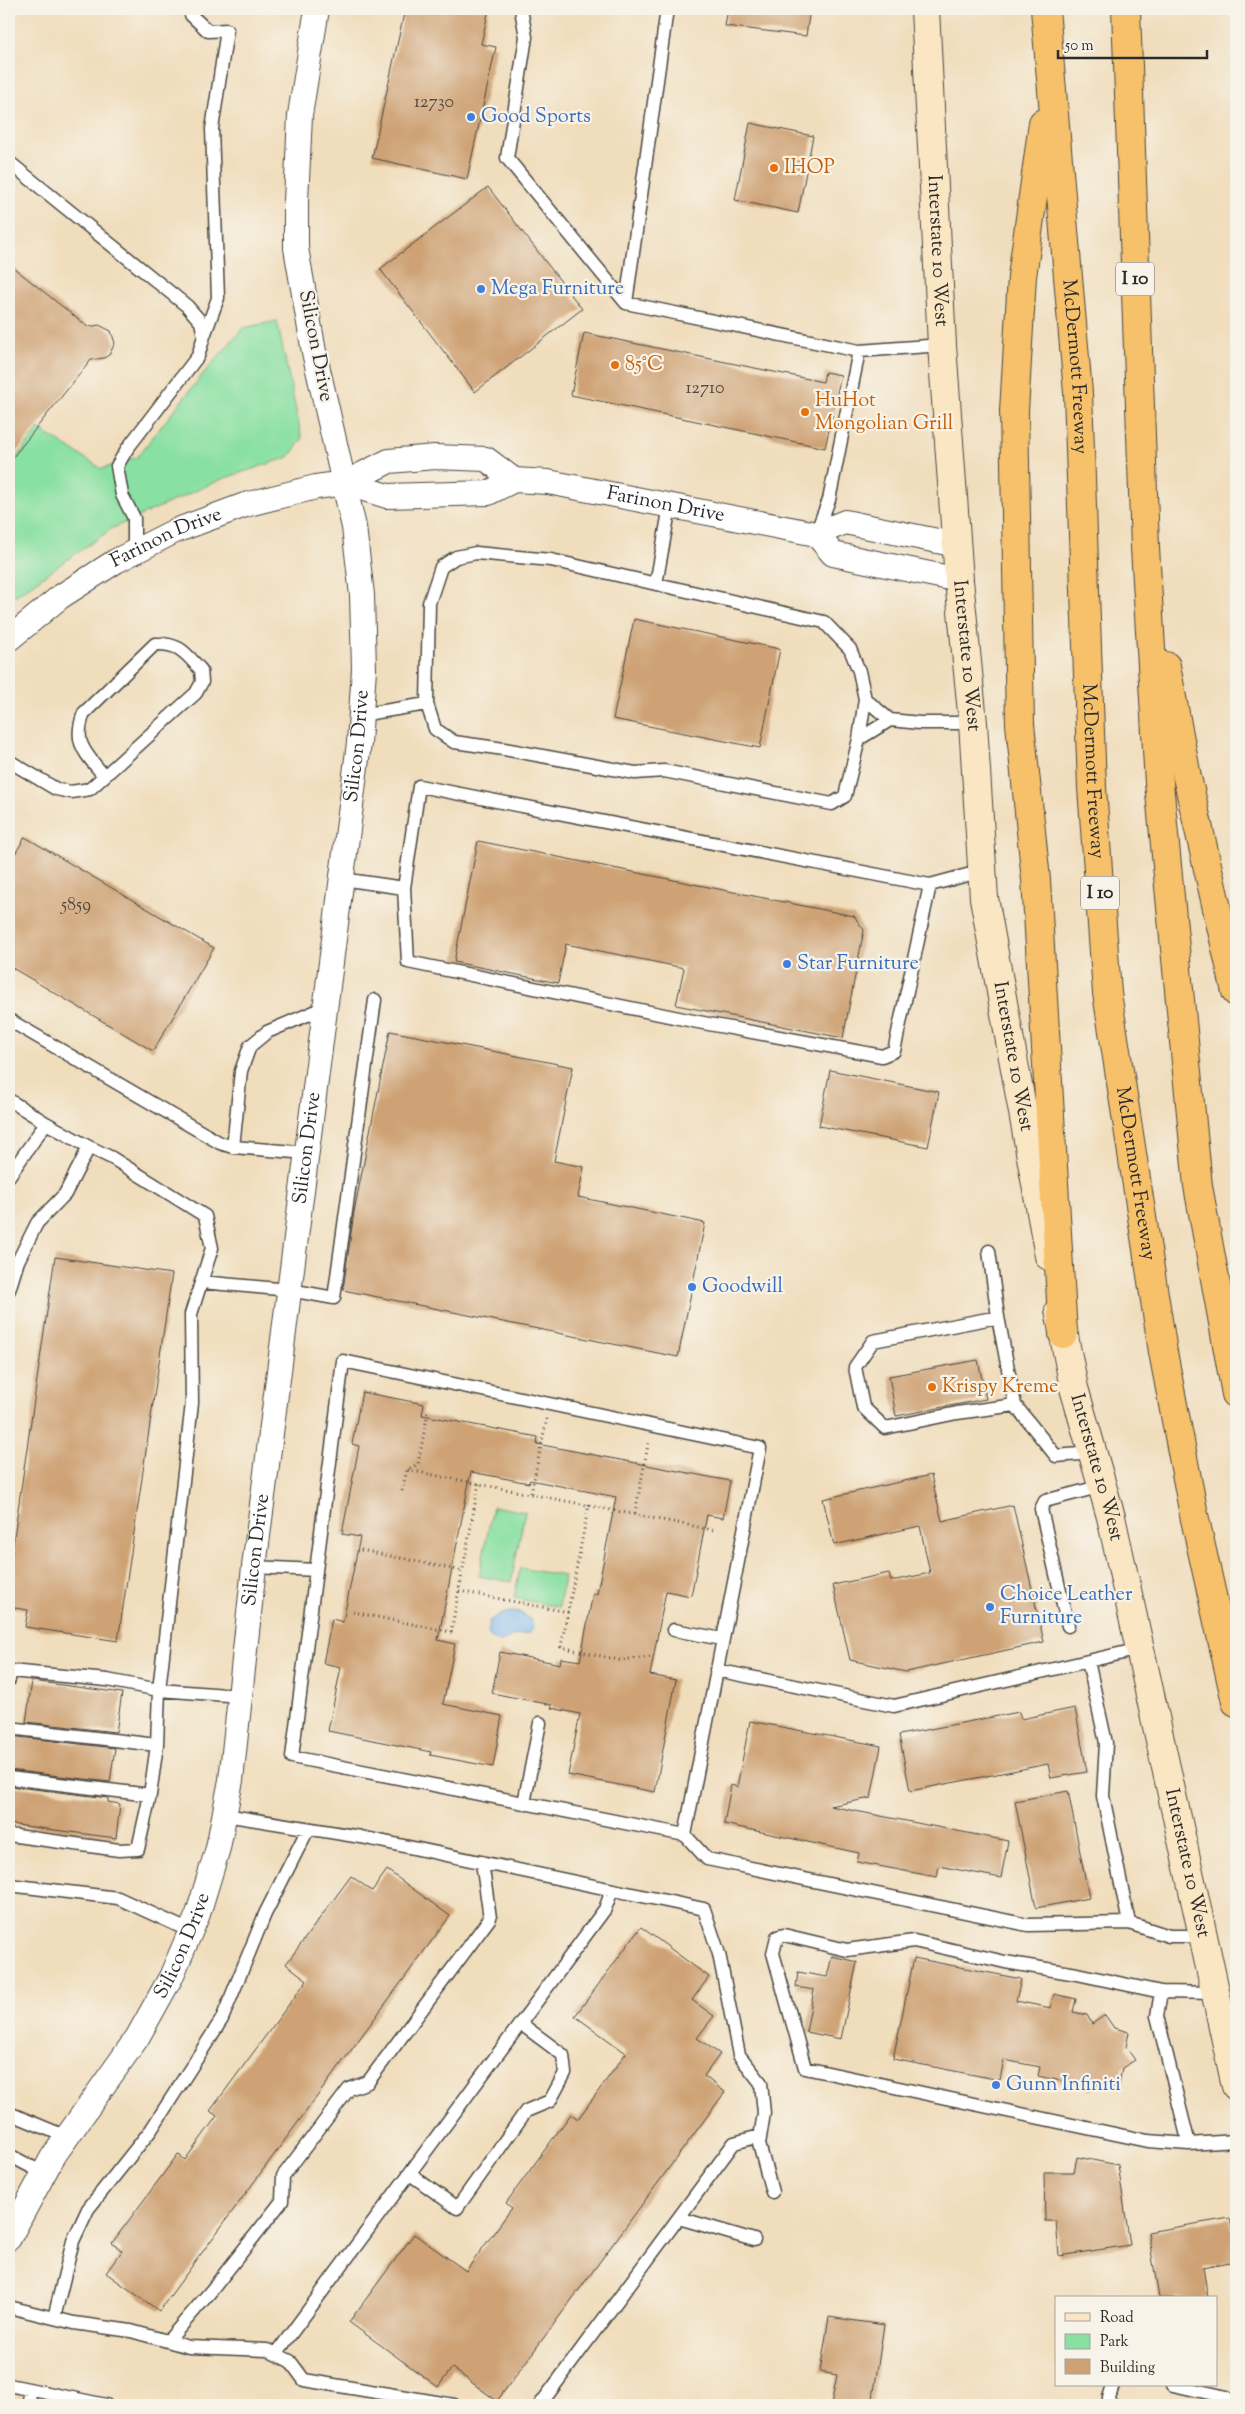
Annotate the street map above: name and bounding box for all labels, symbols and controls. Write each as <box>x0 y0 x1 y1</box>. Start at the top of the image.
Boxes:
scale bar <box>1058 28 1206 60</box>
text: 50 m <box>1064 36 1094 57</box>
house number: 12730 <box>414 90 454 116</box>
place label: Good Sports <box>481 103 591 132</box>
marker: Good Sports <box>465 111 477 123</box>
place label: IHOP <box>784 154 835 183</box>
marker: IHOP <box>768 162 780 174</box>
street label: Interstate 10 West <box>919 174 956 327</box>
road number: I 10 <box>1116 262 1154 296</box>
place label: Mega Furniture <box>491 275 624 304</box>
street label: McDermott Freeway <box>1054 278 1095 455</box>
marker: Mega Furniture <box>475 283 487 295</box>
street label: Silicon Drive <box>290 288 340 404</box>
place label: 85°C <box>625 351 663 380</box>
marker: 85°C <box>609 359 621 371</box>
house number: 12710 <box>685 376 725 402</box>
place label: HuHot Mongolian Grill <box>815 387 954 439</box>
marker: HuHot Mongolian Grill <box>799 406 811 418</box>
street label: Farinon Drive <box>604 479 727 530</box>
street label: Farinon Drive <box>105 500 226 576</box>
street label: Interstate 10 West <box>945 579 988 732</box>
street label: McDermott Freeway <box>1074 683 1112 860</box>
street label: Silicon Drive <box>337 689 377 804</box>
road number: I 10 <box>1081 876 1119 910</box>
house number: 5859 <box>60 893 91 919</box>
place label: Star Furniture <box>797 950 919 979</box>
marker: Star Furniture <box>781 958 793 970</box>
street label: Interstate 10 West <box>985 979 1041 1134</box>
street label: McDermott Freeway <box>1107 1085 1163 1263</box>
street label: Silicon Drive <box>286 1090 329 1206</box>
place label: Goodwill <box>702 1273 784 1302</box>
marker: Goodwill <box>686 1281 698 1293</box>
place label: Krispy Kreme <box>942 1373 1058 1402</box>
marker: Krispy Kreme <box>926 1381 938 1393</box>
street label: Interstate 10 West <box>1062 1390 1130 1544</box>
street label: Silicon Drive <box>235 1492 278 1608</box>
place label: Choice Leather Furniture <box>1000 1581 1133 1633</box>
marker: Choice Leather Furniture <box>984 1601 996 1613</box>
street label: Interstate 10 West <box>1157 1786 1218 1941</box>
street label: Silicon Drive <box>147 1889 218 2004</box>
place label: Gunn Infiniti <box>1006 2071 1121 2100</box>
marker: Gunn Infiniti <box>990 2079 1002 2091</box>
legend <box>1055 2296 1218 2386</box>
text: Road <box>1100 2308 1134 2329</box>
text: Park <box>1100 2332 1129 2353</box>
text: Building <box>1100 2358 1155 2379</box>

